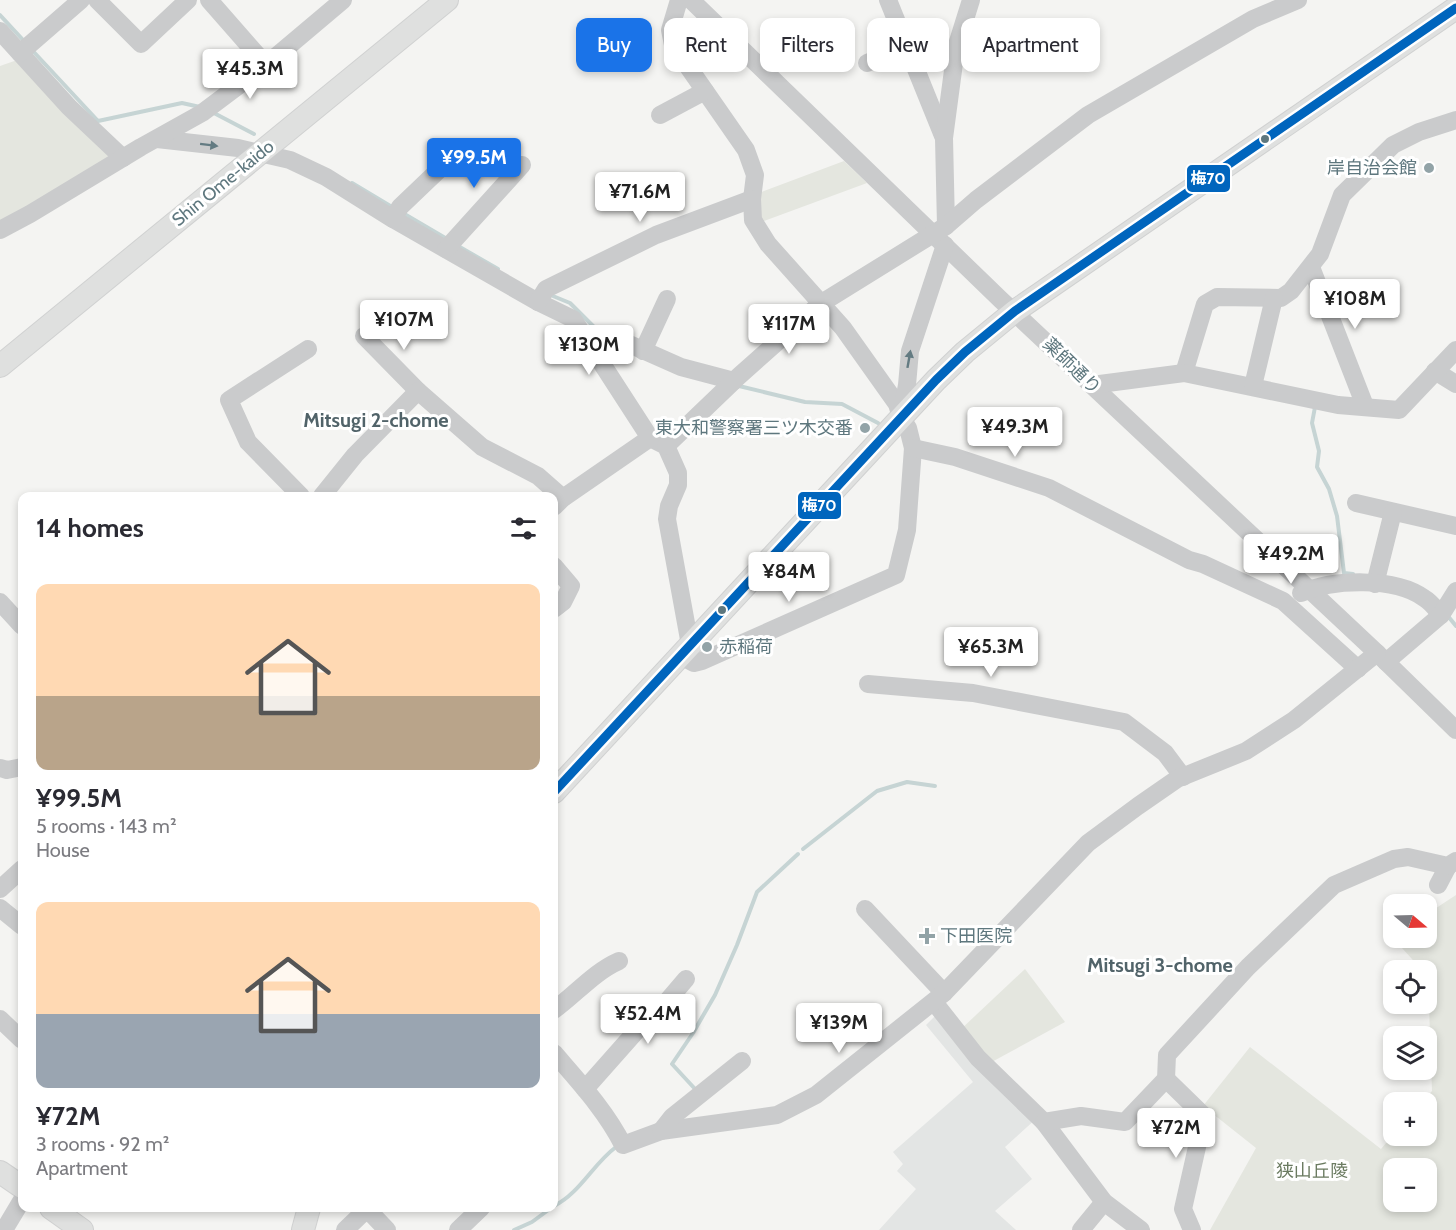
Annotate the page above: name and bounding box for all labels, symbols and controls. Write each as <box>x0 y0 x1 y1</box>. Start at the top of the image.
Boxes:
chip: Buy <box>576 18 652 72</box>
chip: Rent <box>664 18 748 72</box>
chip: Filters <box>760 18 855 72</box>
chip: New <box>867 18 949 72</box>
chip: Apartment <box>961 18 1100 72</box>
pin: ¥45.3M <box>201 49 299 100</box>
text: ¥45.3M <box>216 56 284 80</box>
unlabelled marker <box>1259 133 1271 145</box>
street label: Shin Ome-kaido <box>168 135 278 231</box>
pin: ¥99.5M <box>425 138 523 189</box>
one-way arrow <box>200 140 219 150</box>
text: ¥99.5M <box>441 145 507 169</box>
place label: 岸自治会館 <box>1327 157 1417 179</box>
marker: 岸自治会館 <box>1422 161 1436 175</box>
line badge: 梅70 <box>1186 164 1231 193</box>
text: 梅70 <box>1190 169 1226 188</box>
pin: ¥71.6M <box>591 172 689 223</box>
text: ¥71.6M <box>609 179 671 203</box>
pin: ¥108M <box>1313 279 1397 330</box>
text: ¥108M <box>1324 286 1386 310</box>
pin: ¥107M <box>362 300 446 351</box>
pin: ¥117M <box>747 304 831 355</box>
text: ¥107M <box>374 307 434 331</box>
text: ¥117M <box>762 311 816 335</box>
pin: ¥130M <box>547 325 631 376</box>
text: ¥130M <box>558 332 620 356</box>
street label: 薬師通り <box>1038 333 1106 399</box>
one-way arrow <box>905 349 914 368</box>
pin: ¥49.3M <box>966 407 1064 458</box>
district label: Mitsugi 2-chome <box>303 408 449 432</box>
text: ¥49.3M <box>981 414 1049 438</box>
place label: 東大和警察署三ツ木交番 <box>655 417 853 439</box>
marker: 東大和警察署三ツ木交番 <box>858 421 872 435</box>
line badge: 梅70 <box>797 491 842 520</box>
text: 梅70 <box>801 496 837 515</box>
text: 14 homes <box>36 512 144 544</box>
icon: filters <box>507 512 540 545</box>
pin: ¥49.2M <box>1242 534 1340 585</box>
text: ¥49.2M <box>1257 541 1325 565</box>
pin: ¥84M <box>753 552 825 603</box>
text: ¥84M <box>762 559 816 583</box>
unlabelled marker <box>716 604 728 616</box>
icon: home <box>234 623 342 731</box>
pin: ¥65.3M <box>942 627 1040 678</box>
text: ¥65.3M <box>958 634 1024 658</box>
place label: 赤稲荷 <box>719 636 773 658</box>
marker: 赤稲荷 <box>700 640 714 654</box>
text: ¥99.5M <box>36 782 122 814</box>
text: 5 rooms · 143 m² <box>36 814 177 838</box>
text: House <box>36 838 90 862</box>
north arrow <box>1383 894 1437 948</box>
map controls <box>1383 894 1437 1212</box>
place label: 下田医院 <box>940 925 1012 947</box>
marker: 下田医院 <box>918 927 936 945</box>
icon: home <box>234 941 342 1049</box>
district label: Mitsugi 3-chome <box>1087 953 1233 977</box>
button: locate <box>1383 960 1437 1014</box>
pin: ¥52.4M <box>599 994 697 1045</box>
text: ¥52.4M <box>615 1001 681 1025</box>
pin: ¥139M <box>797 1003 881 1054</box>
text: ¥139M <box>810 1010 868 1034</box>
button: layers <box>1383 1026 1437 1080</box>
button: + <box>1383 1092 1437 1146</box>
text: ¥72M <box>36 1100 100 1132</box>
pin: ¥72M <box>1140 1108 1212 1159</box>
text: ¥72M <box>1151 1115 1201 1139</box>
text: 3 rooms · 92 m² <box>36 1132 169 1156</box>
text: Apartment <box>36 1156 128 1180</box>
button: − <box>1383 1158 1437 1212</box>
park label: 狭山丘陵 <box>1276 1160 1348 1182</box>

